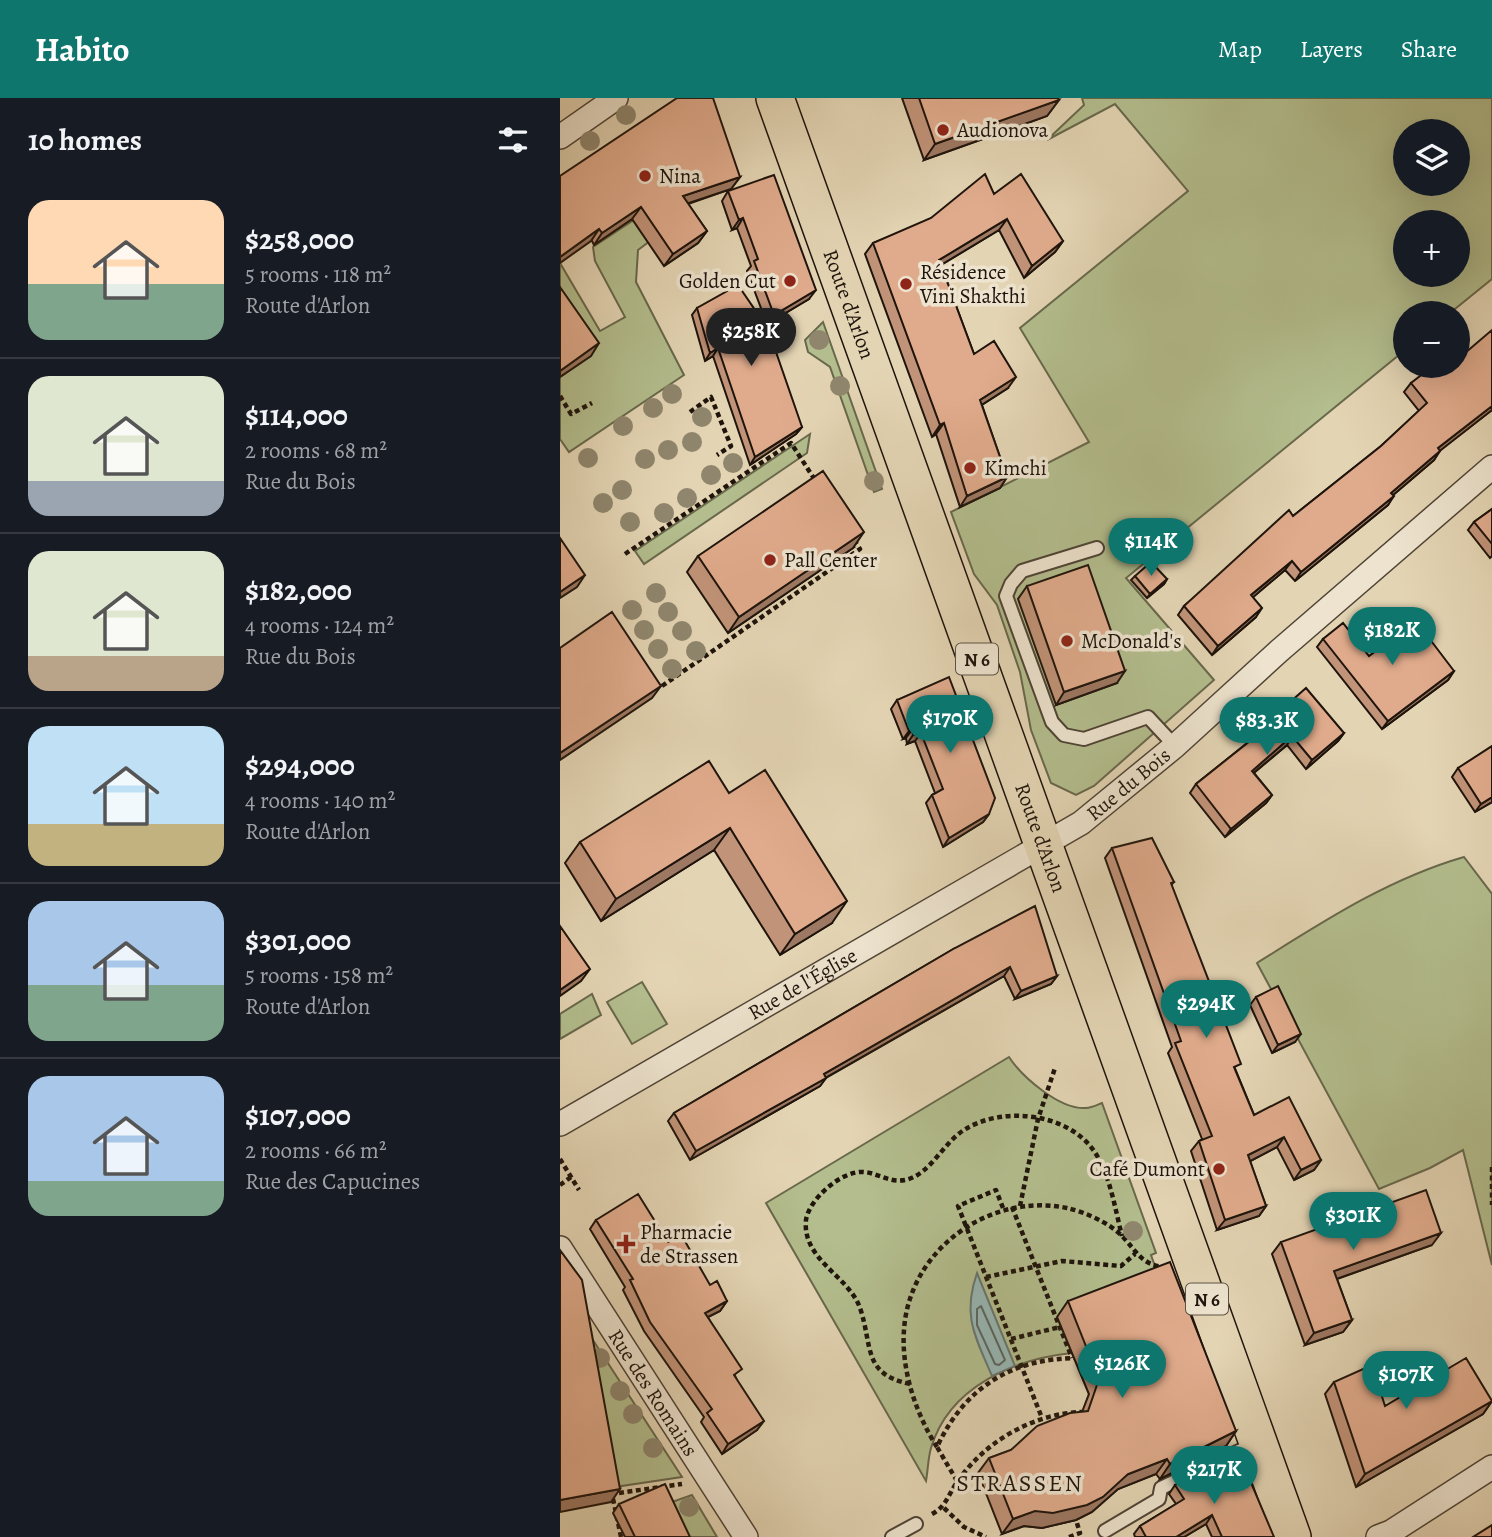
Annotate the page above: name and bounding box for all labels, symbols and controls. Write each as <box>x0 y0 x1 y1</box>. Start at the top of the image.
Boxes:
text: Habito <box>35 27 130 72</box>
text: Map <box>1218 33 1262 65</box>
text: Layers <box>1300 33 1363 65</box>
text: Share <box>1401 33 1457 65</box>
place label: Audionova <box>956 116 1049 144</box>
map controls <box>1393 119 1470 378</box>
button: layers <box>1393 119 1470 196</box>
text: 10 homes <box>28 120 142 160</box>
icon: filters <box>494 121 532 159</box>
marker: Audionova <box>935 122 951 138</box>
place label: Nina <box>659 162 701 190</box>
marker: Nina <box>637 168 653 184</box>
button: + <box>1393 210 1470 287</box>
text: $258,000 <box>245 219 354 259</box>
icon: home <box>84 228 168 312</box>
street label: Route d'Arlon <box>817 245 882 363</box>
place label: Résidence Vini Shakthi <box>919 258 1026 310</box>
text: 5 rooms · 118 m² <box>245 259 391 290</box>
place label: Golden Cut <box>679 267 776 295</box>
marker: Golden Cut <box>782 273 798 289</box>
marker: Résidence Vini Shakthi <box>898 276 914 292</box>
text: Route d'Arlon <box>245 290 370 321</box>
button: − <box>1393 301 1470 378</box>
pin: $258K <box>702 308 800 368</box>
text: $258K <box>722 315 780 346</box>
text: $114,000 <box>245 395 348 435</box>
icon: home <box>84 404 168 488</box>
text: 2 rooms · 68 m² <box>245 435 387 466</box>
place label: Kimchi <box>984 454 1047 482</box>
marker: Kimchi <box>962 460 978 476</box>
text: Rue du Bois <box>245 466 356 497</box>
pin: $114K <box>1102 518 1200 578</box>
text: $114K <box>1124 525 1178 556</box>
place label: Pall Center <box>784 546 877 574</box>
marker: Pall Center <box>762 552 778 568</box>
text: $182,000 <box>245 570 352 610</box>
icon: home <box>84 579 168 663</box>
pin: $182K <box>1343 608 1441 667</box>
text: 4 rooms · 124 m² <box>245 610 394 641</box>
text: $182K <box>1364 614 1420 645</box>
place label: McDonald's <box>1081 627 1182 655</box>
marker: McDonald's <box>1059 633 1075 649</box>
text: Rue du Bois <box>245 641 356 672</box>
road number: N 6 <box>956 644 998 674</box>
pin: $170K <box>901 696 999 755</box>
pin: $83.3K <box>1210 698 1324 757</box>
text: $170K <box>922 702 978 733</box>
text: $83.3K <box>1236 704 1298 735</box>
street label: Rue du Bois <box>1080 741 1176 827</box>
text: $294,000 <box>245 745 355 785</box>
icon: home <box>84 754 168 838</box>
street label: Route d'Arlon <box>1008 779 1073 896</box>
text: 4 rooms · 140 m² <box>245 785 395 816</box>
text: Route d'Arlon <box>245 816 370 847</box>
text: $301,000 <box>245 920 351 960</box>
icon: home <box>84 929 168 1013</box>
street label: Rue de l'Église <box>743 941 862 1027</box>
text: 5 rooms · 158 m² <box>245 960 393 991</box>
pin: $294K <box>1157 981 1255 1040</box>
text: $294K <box>1177 987 1235 1018</box>
text: Route d'Arlon <box>245 991 370 1022</box>
text: $107,000 <box>245 1095 351 1135</box>
icon: home <box>84 1104 168 1188</box>
text: 2 rooms · 66 m² <box>245 1135 387 1166</box>
place label: Café Dumont <box>1089 1155 1205 1183</box>
marker: Café Dumont <box>1211 1161 1227 1177</box>
text: Rue des Capucines <box>245 1166 420 1197</box>
pin: $301K <box>1304 1192 1402 1252</box>
text: $301K <box>1325 1199 1381 1230</box>
place label: Pharmacie de Strassen <box>640 1218 738 1270</box>
marker: Pharmacie de Strassen <box>618 1236 634 1252</box>
road number: N 6 <box>1186 1284 1228 1315</box>
street label: Rue des Romains <box>602 1324 704 1462</box>
pin: $126K <box>1073 1340 1171 1400</box>
text: $126K <box>1094 1347 1150 1378</box>
pin: $107K <box>1357 1352 1455 1411</box>
text: $107K <box>1378 1358 1434 1389</box>
pin: $217K <box>1165 1446 1263 1506</box>
text: $217K <box>1187 1453 1242 1484</box>
district label: STRASSEN <box>956 1467 1084 1499</box>

